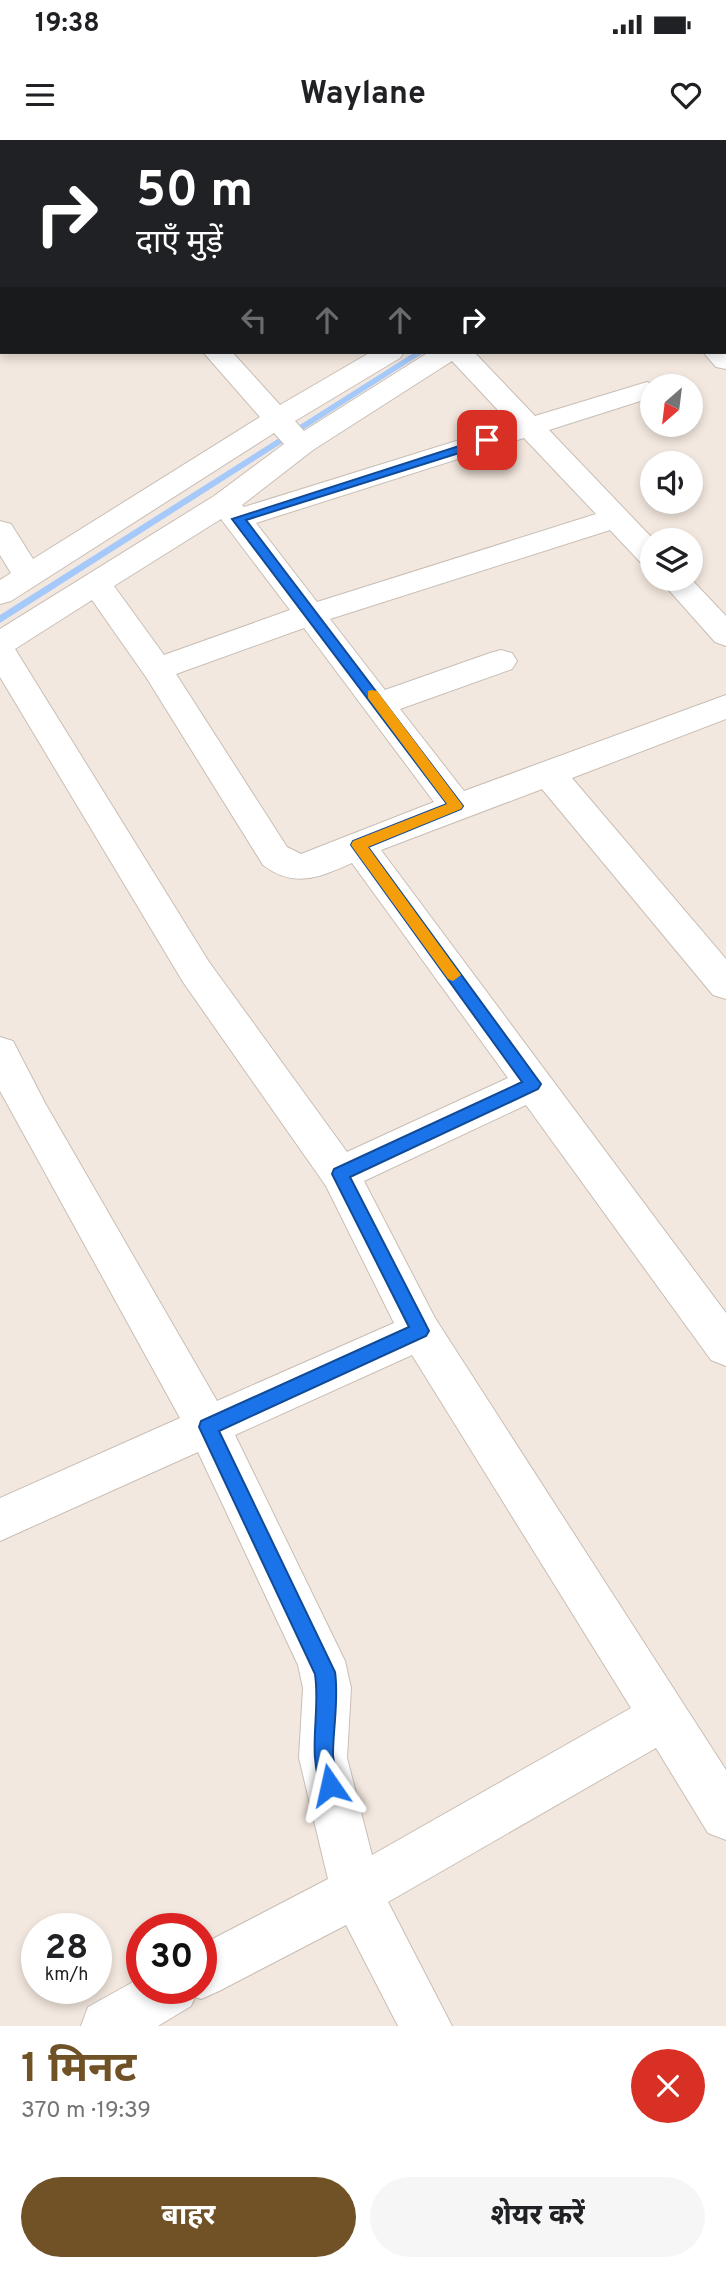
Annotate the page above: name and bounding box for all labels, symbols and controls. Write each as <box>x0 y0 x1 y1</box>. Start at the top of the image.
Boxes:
text: 19:38 <box>35 8 100 41</box>
text: Waylane <box>300 75 426 115</box>
icon: menu <box>21 76 59 114</box>
icon: heart <box>667 76 705 114</box>
text: 50 m <box>136 162 253 224</box>
icon: right <box>21 168 112 259</box>
text: दाएँ मुड़ें <box>136 224 223 264</box>
icon: left <box>235 301 273 339</box>
icon: ahead <box>308 301 346 339</box>
icon: ahead <box>381 301 419 339</box>
icon: right <box>454 301 492 339</box>
north arrow <box>640 374 704 438</box>
map controls <box>640 374 703 591</box>
pin <box>457 410 517 470</box>
icon: arrive <box>468 421 506 459</box>
button: sound <box>640 451 703 514</box>
button: layers <box>640 528 703 591</box>
position arrow <box>293 1748 367 1822</box>
speed limit sign: 30 <box>126 1913 217 2004</box>
text: 28 <box>45 1927 88 1971</box>
text: km/h <box>45 1964 88 1987</box>
text: 1 मिनट <box>21 2044 136 2097</box>
button: close <box>631 2049 705 2123</box>
text: 370 m · 19:39 <box>21 2097 151 2126</box>
button: बाहर <box>21 2177 356 2257</box>
button: शेयर करें <box>370 2177 705 2257</box>

